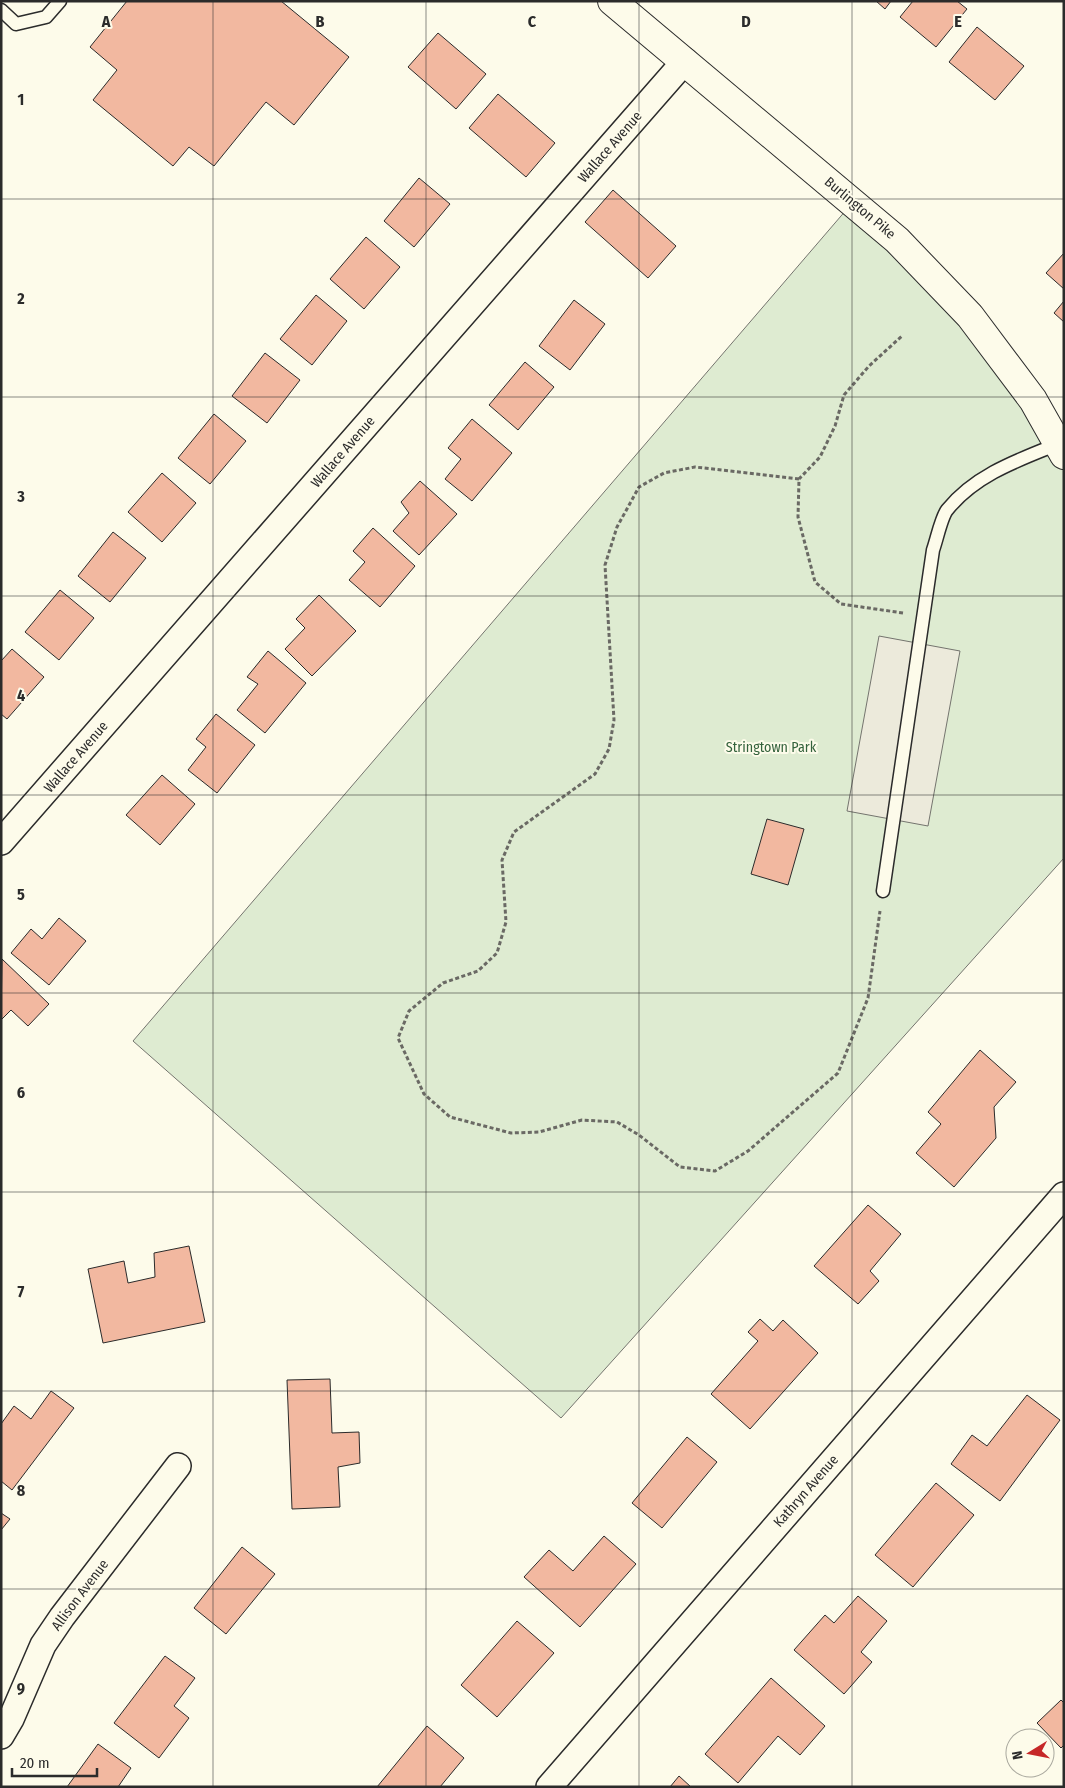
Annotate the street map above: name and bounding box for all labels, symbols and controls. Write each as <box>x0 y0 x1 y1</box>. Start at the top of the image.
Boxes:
text: A <box>101 12 111 31</box>
text: B <box>316 12 325 31</box>
text: C <box>528 12 537 31</box>
text: D <box>741 12 751 31</box>
text: E <box>954 12 962 31</box>
text: 1 <box>18 90 24 109</box>
street label: Wallace Avenue <box>574 108 646 186</box>
street label: Burlington Pike <box>821 173 899 243</box>
text: 2 <box>16 289 25 308</box>
street label: Wallace Avenue <box>307 413 379 491</box>
text: 3 <box>16 487 25 506</box>
text: 4 <box>17 686 25 705</box>
street label: Wallace Avenue <box>40 718 112 796</box>
park label: Stringtown Park <box>726 739 817 756</box>
text: 5 <box>17 885 25 904</box>
text: 6 <box>17 1083 25 1102</box>
text: 7 <box>18 1282 25 1301</box>
street label: Kathryn Avenue <box>770 1451 842 1531</box>
text: 8 <box>17 1481 26 1500</box>
street label: Allison Avenue <box>48 1556 112 1634</box>
text: 9 <box>17 1679 25 1698</box>
north arrow <box>1005 1728 1055 1778</box>
scale bar <box>12 1746 98 1778</box>
text: N <box>1009 1750 1027 1761</box>
text: 20 m <box>20 1754 50 1772</box>

